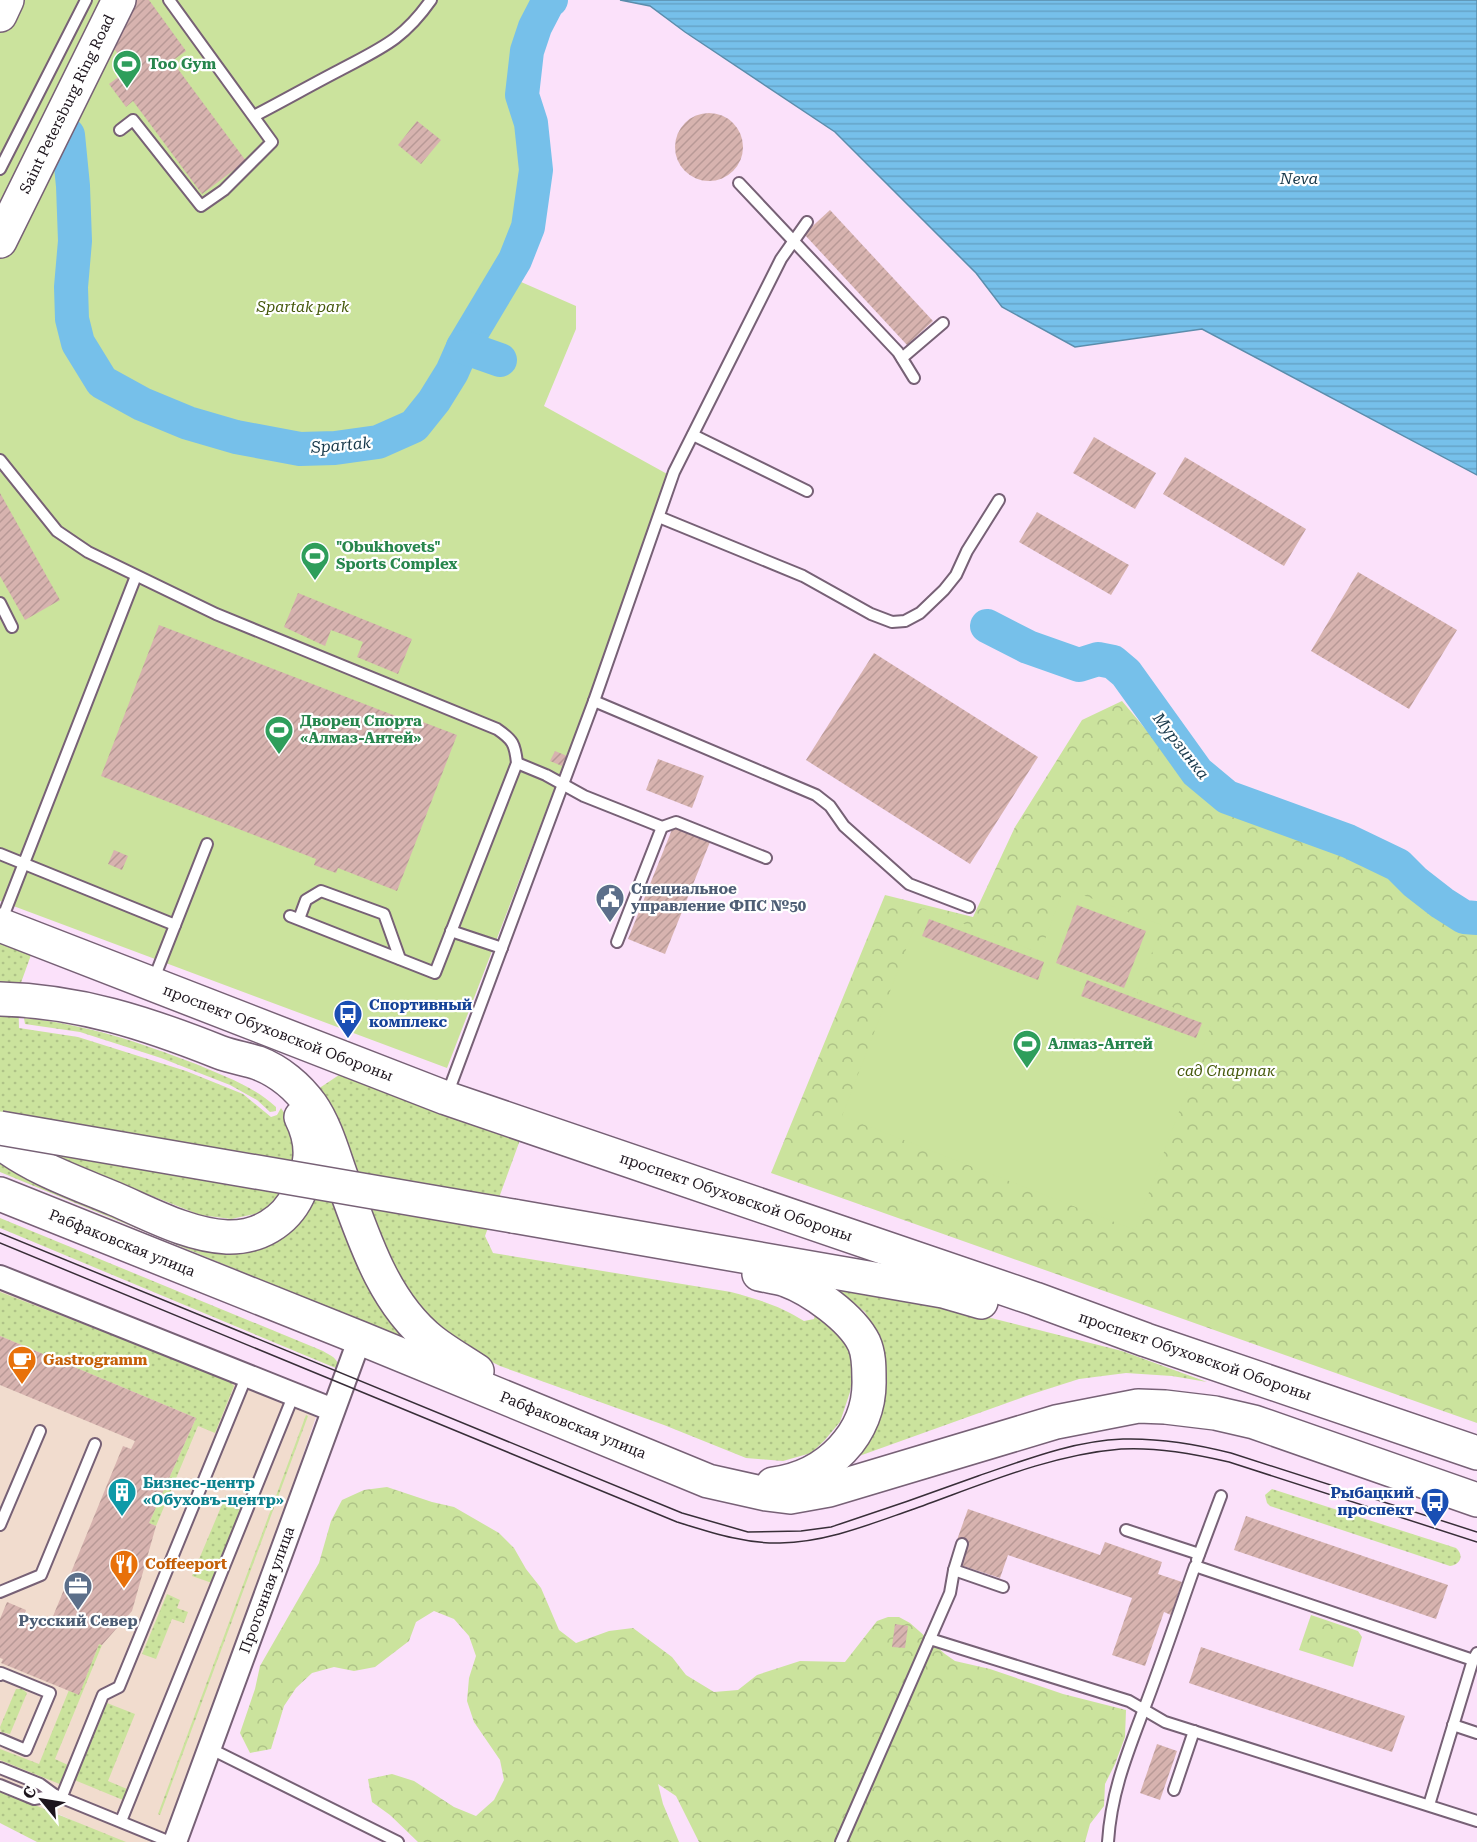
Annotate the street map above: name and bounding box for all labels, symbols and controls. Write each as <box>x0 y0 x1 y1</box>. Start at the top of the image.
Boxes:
street label: Saint Petersburg Ring Road <box>16 11 118 197</box>
sports icon: Too Gym <box>111 48 143 90</box>
place label: Too Gym <box>148 55 217 73</box>
water label: Neva <box>1279 169 1318 188</box>
park label: Spartak park <box>256 298 350 316</box>
water label: Spartak <box>309 433 372 457</box>
place label: "Obukhovets" Sports Complex <box>336 538 457 573</box>
sports icon: "Obukhovets" Sports Complex <box>299 540 331 582</box>
water label: Мурзинка <box>1148 708 1213 783</box>
place label: Дворец Спорта «Алмаз-Антей» <box>300 712 422 747</box>
sports icon: Дворец Спорта «Алмаз-Антей» <box>263 714 295 756</box>
place label: Специальное управление ФПС №50 <box>631 880 807 915</box>
public building icon: Специальное управление ФПС №50 <box>594 882 626 924</box>
street label: проспект Обуховской Обороны <box>161 981 395 1085</box>
place label: Спортивный комплекс <box>369 996 472 1031</box>
bus stop icon: Спортивный комплекс <box>332 998 364 1040</box>
sports icon: Алмаз-Антей <box>1011 1028 1043 1070</box>
place label: Алмаз-Антей <box>1048 1035 1153 1053</box>
park label: сад Спартак <box>1177 1062 1276 1080</box>
street label: проспект Обуховской Обороны <box>617 1149 855 1245</box>
street label: Рабфаковская улица <box>46 1205 198 1281</box>
street label: проспект Обуховской Обороны <box>1076 1308 1314 1404</box>
cafe icon: Gastrogramm <box>6 1344 38 1386</box>
place label: Gastrogramm <box>43 1351 148 1369</box>
street label: Рабфаковская улица <box>497 1387 649 1463</box>
place label: Бизнес-центр «Обуховъ-центр» <box>143 1474 284 1509</box>
building icon: Бизнес-центр «Обуховъ-центр» <box>106 1476 138 1518</box>
place label: Рыбацкий проспект <box>1330 1484 1414 1519</box>
bus stop icon: Рыбацкий проспект <box>1419 1486 1451 1528</box>
street label: Прогонная улица <box>236 1524 298 1656</box>
restaurant icon: Coffeeport <box>108 1548 140 1590</box>
place label: Coffeeport <box>145 1555 227 1573</box>
office icon: Русский Cевер <box>62 1570 94 1612</box>
place label: Русский Cевер <box>19 1612 138 1630</box>
north arrow <box>12 1770 72 1830</box>
text: С <box>18 1783 40 1802</box>

